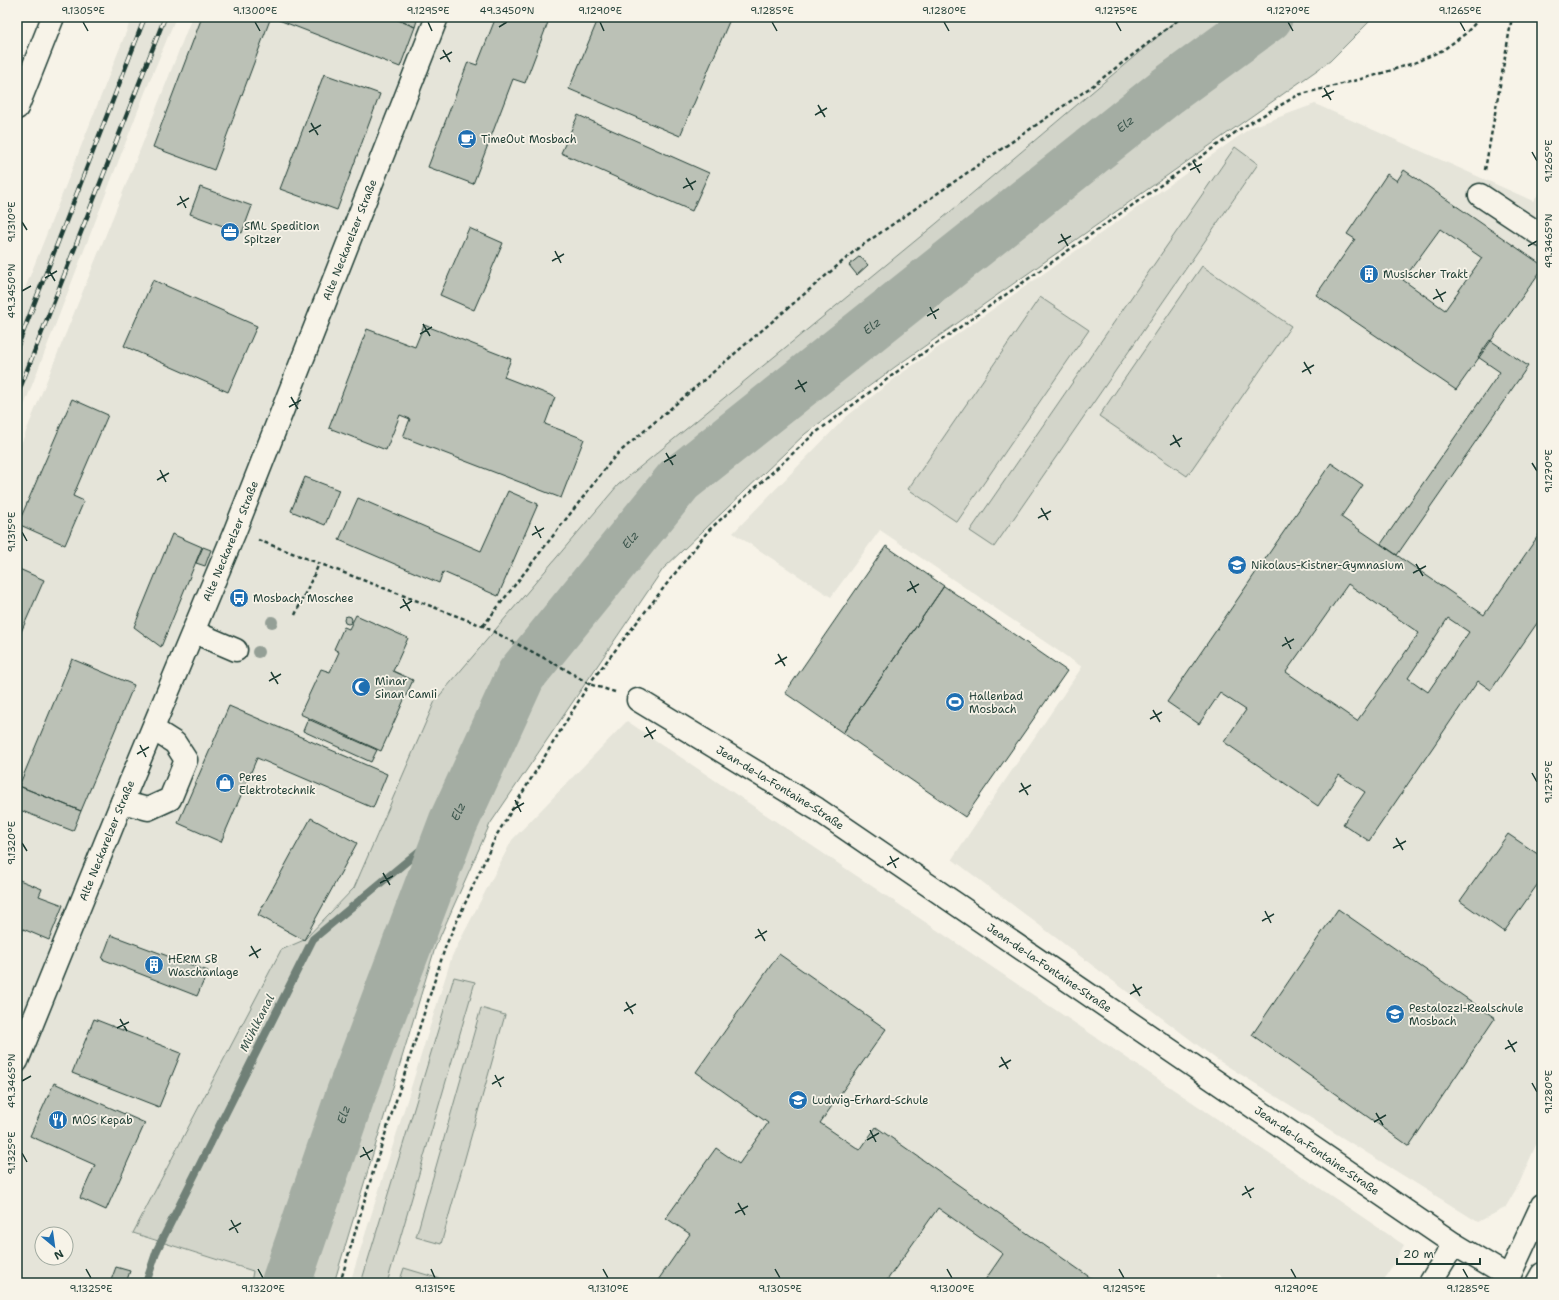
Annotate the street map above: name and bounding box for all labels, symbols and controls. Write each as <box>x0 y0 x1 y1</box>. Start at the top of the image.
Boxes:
text: 9.1305°E <box>61 4 105 17</box>
text: 9.1300°E <box>233 4 277 17</box>
text: 9.1295°E <box>406 4 450 17</box>
text: 49.3450°N <box>480 4 534 17</box>
text: 9.1290°E <box>578 4 622 17</box>
text: 9.1285°E <box>750 4 794 17</box>
text: 9.1280°E <box>922 4 966 17</box>
text: 9.1275°E <box>1095 4 1137 17</box>
text: 9.1270°E <box>1266 4 1310 17</box>
text: 9.1265°E <box>1439 4 1482 17</box>
water label: Elz <box>1113 112 1138 136</box>
cafe icon: TimeOut Mosbach <box>456 128 478 150</box>
place label: TimeOut Mosbach <box>481 132 577 147</box>
text: 9.1265°E <box>1542 140 1555 183</box>
street label: Alte Neckarelzer Straße <box>319 177 380 302</box>
text: 9.1310°E <box>5 201 18 243</box>
text: 49.3465°N <box>1542 214 1555 268</box>
place label: SML Spedition Spitzer <box>244 219 320 247</box>
office icon: SML Spedition Spitzer <box>219 221 241 243</box>
building icon: Musischer Trakt <box>1358 263 1380 285</box>
text: 49.3450°N <box>5 264 18 318</box>
place label: Musischer Trakt <box>1383 267 1468 282</box>
water label: Elz <box>860 314 884 338</box>
text: 9.1270°E <box>1542 449 1555 493</box>
street label: Alte Neckarelzer Straße <box>199 479 261 604</box>
text: 9.1315°E <box>5 512 18 552</box>
water label: Elz <box>618 528 642 552</box>
school or university icon: Nikolaus-Kistner-Gymnasium <box>1226 554 1248 576</box>
place label: Nikolaus-Kistner-Gymnasium <box>1251 558 1404 573</box>
bus stop icon: Mosbach, Moschee <box>228 587 250 609</box>
place label: Mosbach, Moschee <box>253 591 354 606</box>
place label: Minar Sinan Camii <box>375 674 437 702</box>
mosque icon: Minar Sinan Camii <box>350 676 372 698</box>
place label: Hallenbad Mosbach <box>969 689 1023 717</box>
sports icon: Hallenbad Mosbach <box>944 691 966 713</box>
street label: Jean-de-la-Fontaine-Straße <box>713 742 847 833</box>
text: 9.1275°E <box>1542 761 1555 803</box>
place label: Peres Elektrotechnik <box>239 770 316 798</box>
shop icon: Peres Elektrotechnik <box>214 772 236 794</box>
street label: Alte Neckarelzer Straße <box>75 778 138 903</box>
water label: Elz <box>447 800 469 823</box>
text: 9.1320°E <box>5 821 18 865</box>
street label: Jean-de-la-Fontaine-Straße <box>984 920 1115 1016</box>
place label: HERM SB Waschanlage <box>168 952 239 980</box>
building icon: HERM SB Waschanlage <box>143 954 165 976</box>
water label: Mühlkanal <box>236 991 278 1054</box>
place label: Pestalozzi-Realschule Mosbach <box>1409 1001 1524 1029</box>
school or university icon: Pestalozzi-Realschule Mosbach <box>1384 1003 1406 1025</box>
text: 49.3465°N <box>5 1054 18 1108</box>
text: 9.1280°E <box>1542 1070 1555 1114</box>
school or university icon: Ludwig-Erhard-Schule <box>787 1089 809 1111</box>
place label: Ludwig-Erhard-Schule <box>812 1093 929 1108</box>
street label: Jean-de-la-Fontaine-Straße <box>1252 1102 1382 1198</box>
water label: Elz <box>333 1103 354 1126</box>
restaurant icon: MOS Kepab <box>47 1109 69 1131</box>
place label: MOS Kepab <box>72 1113 133 1128</box>
text: 9.1325°E <box>5 1131 18 1175</box>
north arrow <box>34 1226 74 1266</box>
scale bar <box>1397 1240 1480 1266</box>
text: N <box>51 1246 66 1263</box>
text: 20 m <box>1403 1246 1434 1262</box>
text: 9.1325°E <box>69 1282 113 1295</box>
text: 9.1320°E <box>241 1282 285 1295</box>
text: 9.1315°E <box>415 1282 455 1295</box>
text: 9.1310°E <box>587 1282 629 1295</box>
text: 9.1305°E <box>758 1282 802 1295</box>
text: 9.1300°E <box>930 1282 974 1295</box>
text: 9.1295°E <box>1102 1282 1146 1295</box>
text: 9.1290°E <box>1274 1282 1318 1295</box>
text: 9.1285°E <box>1446 1282 1490 1295</box>

